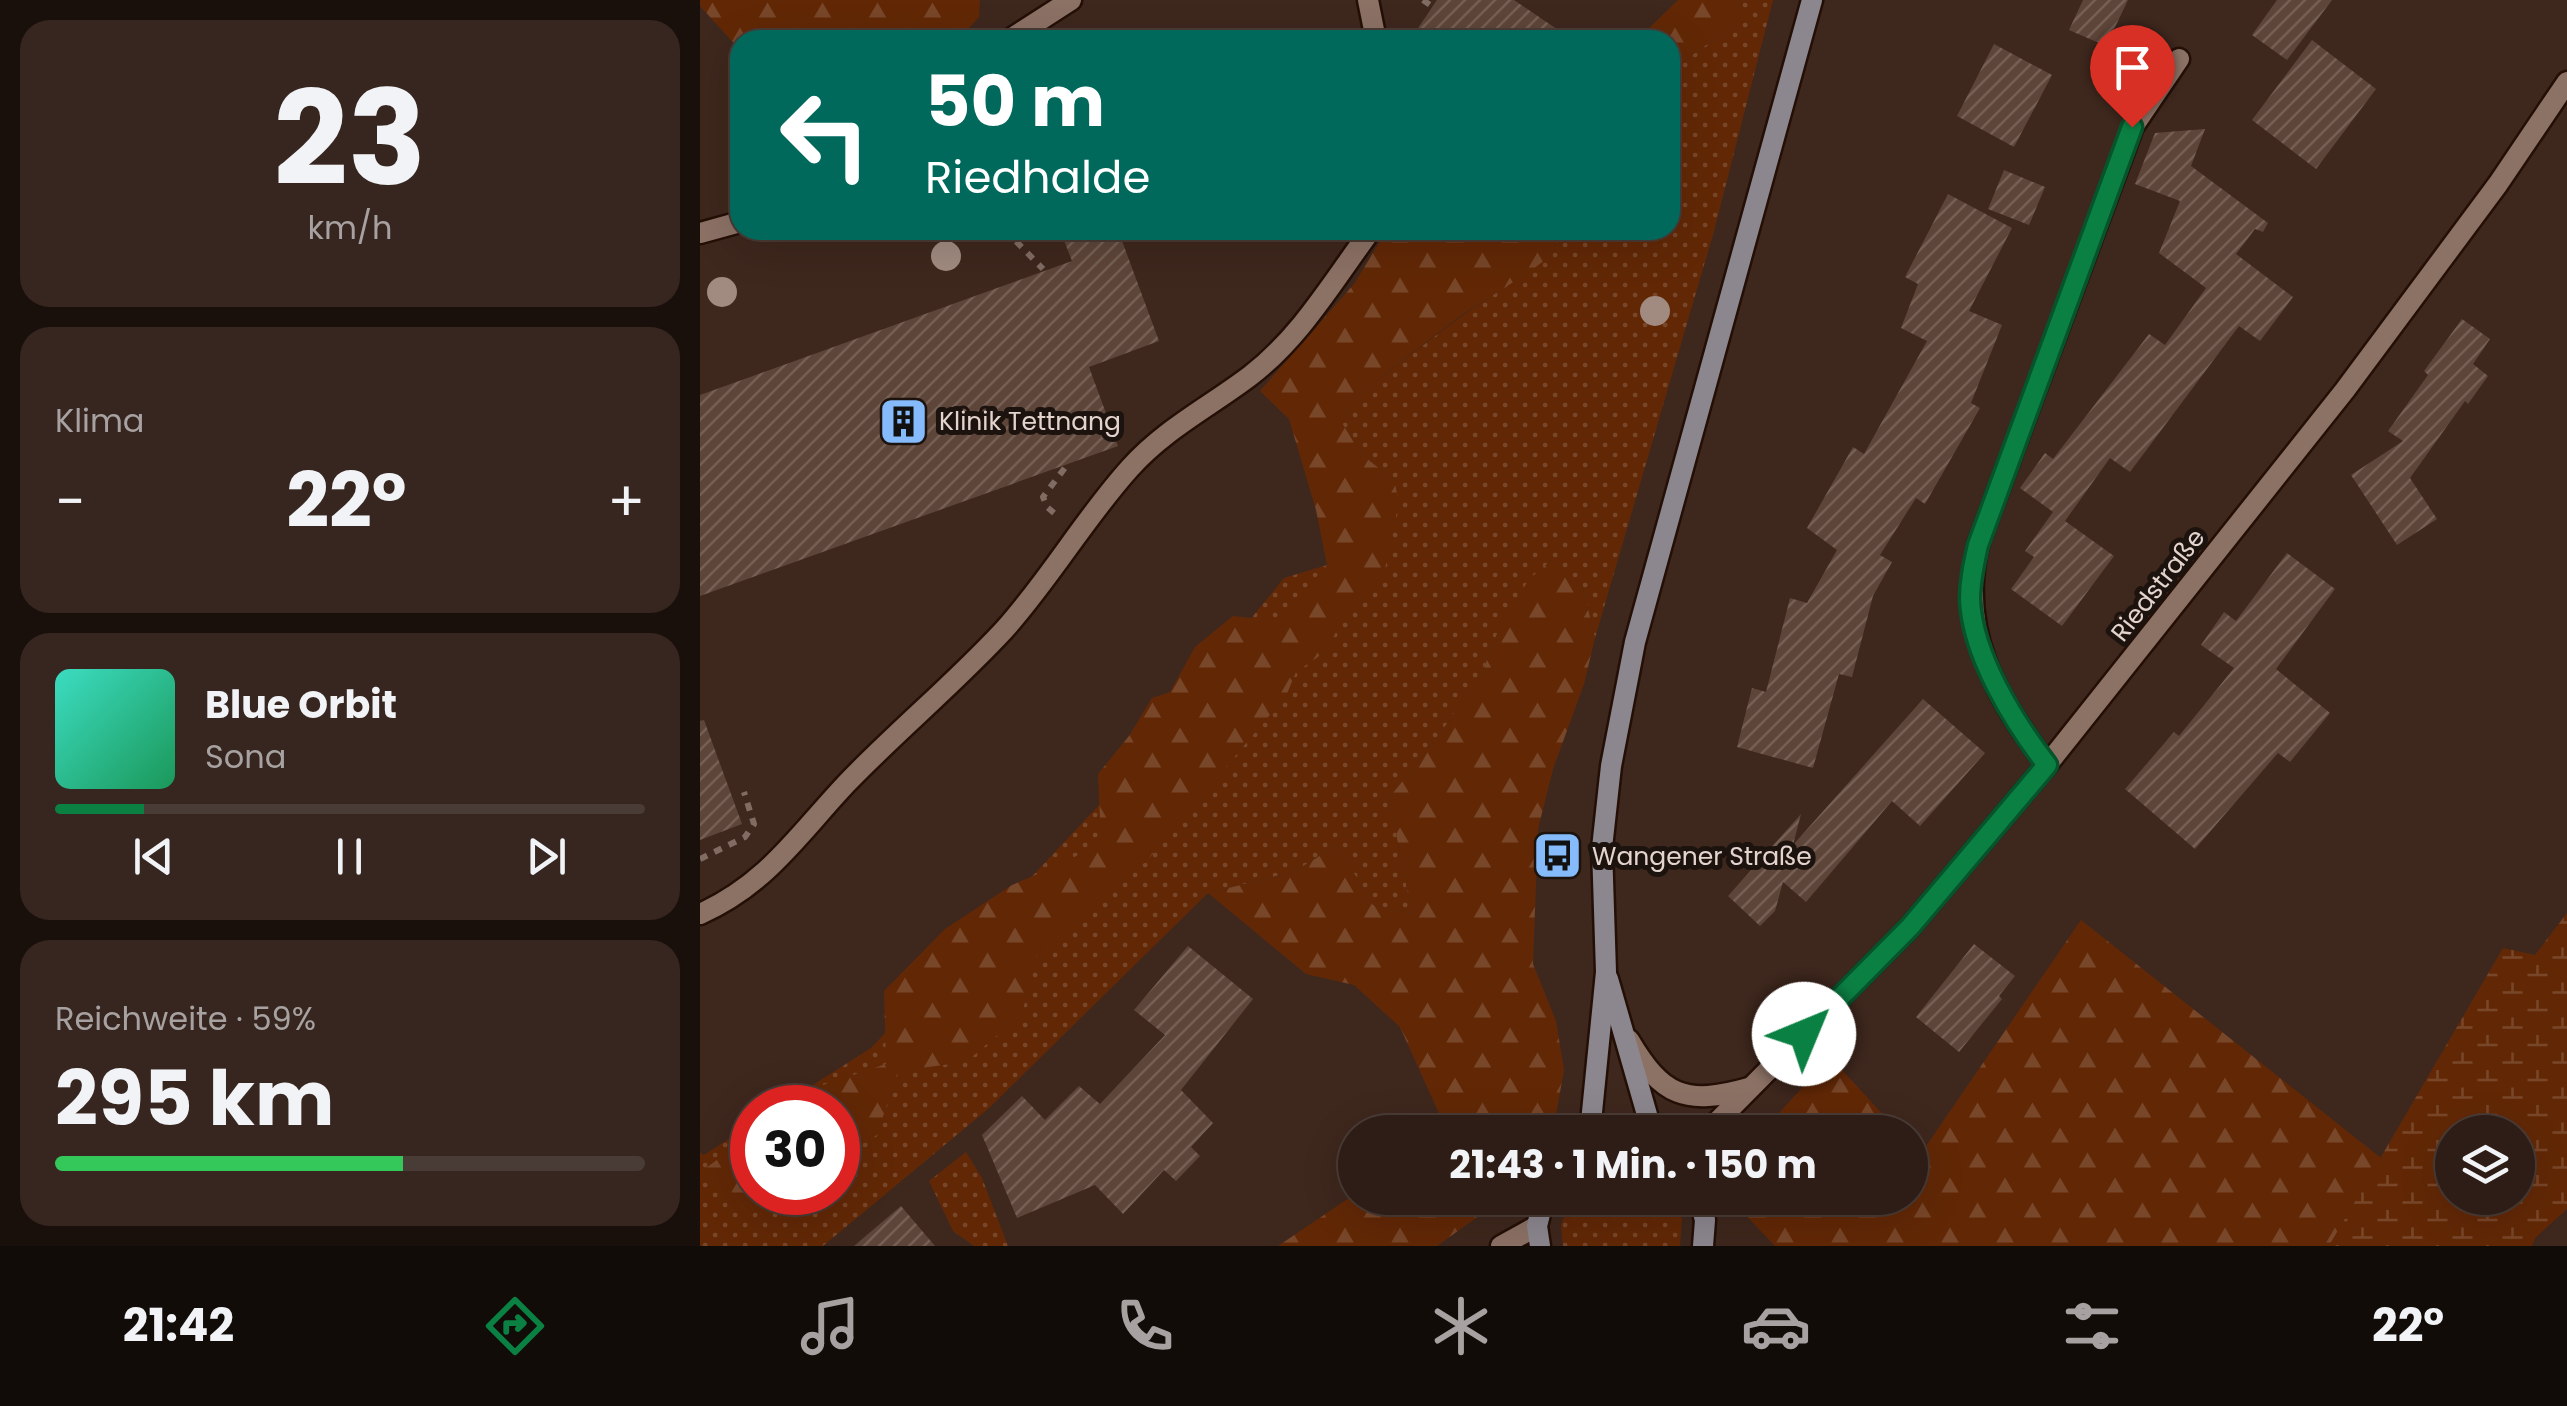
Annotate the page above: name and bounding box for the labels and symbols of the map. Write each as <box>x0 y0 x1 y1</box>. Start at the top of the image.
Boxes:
pin <box>2090 25 2175 128</box>
building icon: Klinik Tettnang <box>878 395 930 447</box>
place label: Klinik Tettnang <box>939 404 1121 439</box>
street label: Riedstraße <box>2103 521 2213 649</box>
bus stop icon: Wangener Straße <box>1531 830 1583 882</box>
place label: Wangener Straße <box>1592 839 1812 874</box>
position arrow <box>1752 982 1856 1086</box>
speed limit sign: 30 <box>730 1085 860 1215</box>

